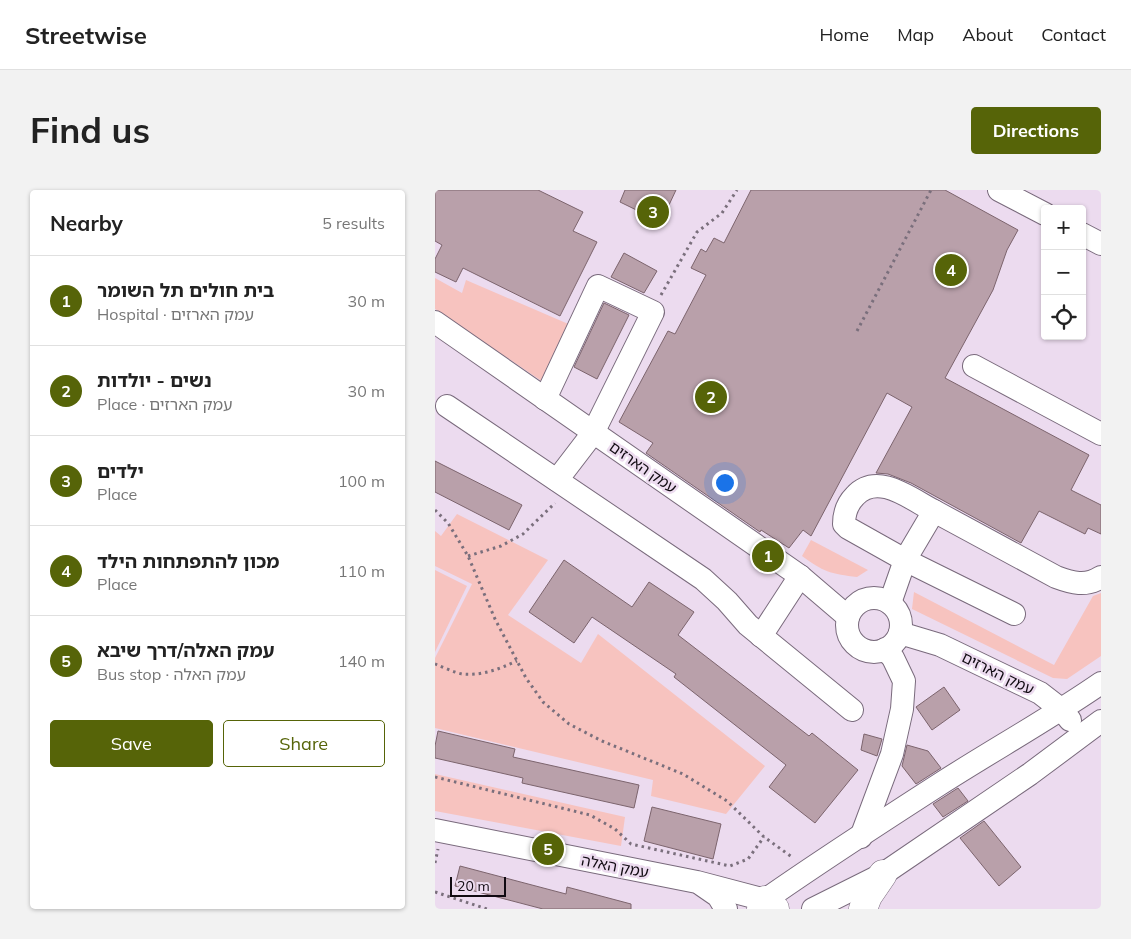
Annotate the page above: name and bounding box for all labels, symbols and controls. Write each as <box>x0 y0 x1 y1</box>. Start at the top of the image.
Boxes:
text: Streetwise <box>25 20 147 50</box>
text: Home <box>819 23 869 46</box>
text: Map <box>897 23 934 46</box>
text: About <box>962 23 1013 46</box>
text: Contact <box>1041 23 1106 46</box>
button: Directions <box>971 107 1101 154</box>
text: Find us <box>30 108 150 152</box>
pin: 3 <box>637 193 669 231</box>
map controls <box>1041 205 1086 340</box>
button: + <box>1041 205 1086 250</box>
text: Nearby <box>50 210 123 236</box>
text: 5 results <box>322 213 385 233</box>
button: − <box>1041 250 1086 295</box>
pin: 4 <box>935 251 967 289</box>
text: בית חולים תל השומר <box>97 278 274 302</box>
text: 1 <box>61 291 71 311</box>
text: 30 m <box>348 291 385 311</box>
button: locate <box>1041 295 1086 340</box>
text: Hospital · עמק הארזים <box>97 304 254 324</box>
text: נשים - יולדות <box>97 368 212 392</box>
pin: 2 <box>695 378 727 416</box>
text: 2 <box>61 381 71 401</box>
text: 30 m <box>348 381 385 401</box>
text: Place · עמק הארזים <box>97 394 233 414</box>
street label: עמק הארזים <box>606 437 680 497</box>
text: ילדים <box>97 459 144 483</box>
your location <box>712 470 738 496</box>
text: 3 <box>61 471 71 491</box>
text: 100 m <box>338 471 385 491</box>
text: Place <box>97 484 137 504</box>
pin: 1 <box>752 537 784 575</box>
text: מכון להתפתחות הילד <box>97 549 279 573</box>
text: 4 <box>61 561 71 581</box>
text: 110 m <box>338 561 385 581</box>
text: Place <box>97 574 137 594</box>
text: עמק האלה/דרך שיבא <box>97 638 275 662</box>
street label: עמק הארזים <box>959 647 1037 699</box>
text: 5 <box>61 651 71 671</box>
text: 140 m <box>338 651 385 671</box>
text: Bus stop · עמק האלה <box>97 664 246 684</box>
button: Save <box>50 720 213 767</box>
button: Share <box>223 720 385 767</box>
pin: 5 <box>532 830 564 868</box>
street label: עמק האלה <box>580 850 650 882</box>
scale bar <box>450 874 506 897</box>
text: 20 m <box>457 877 490 895</box>

